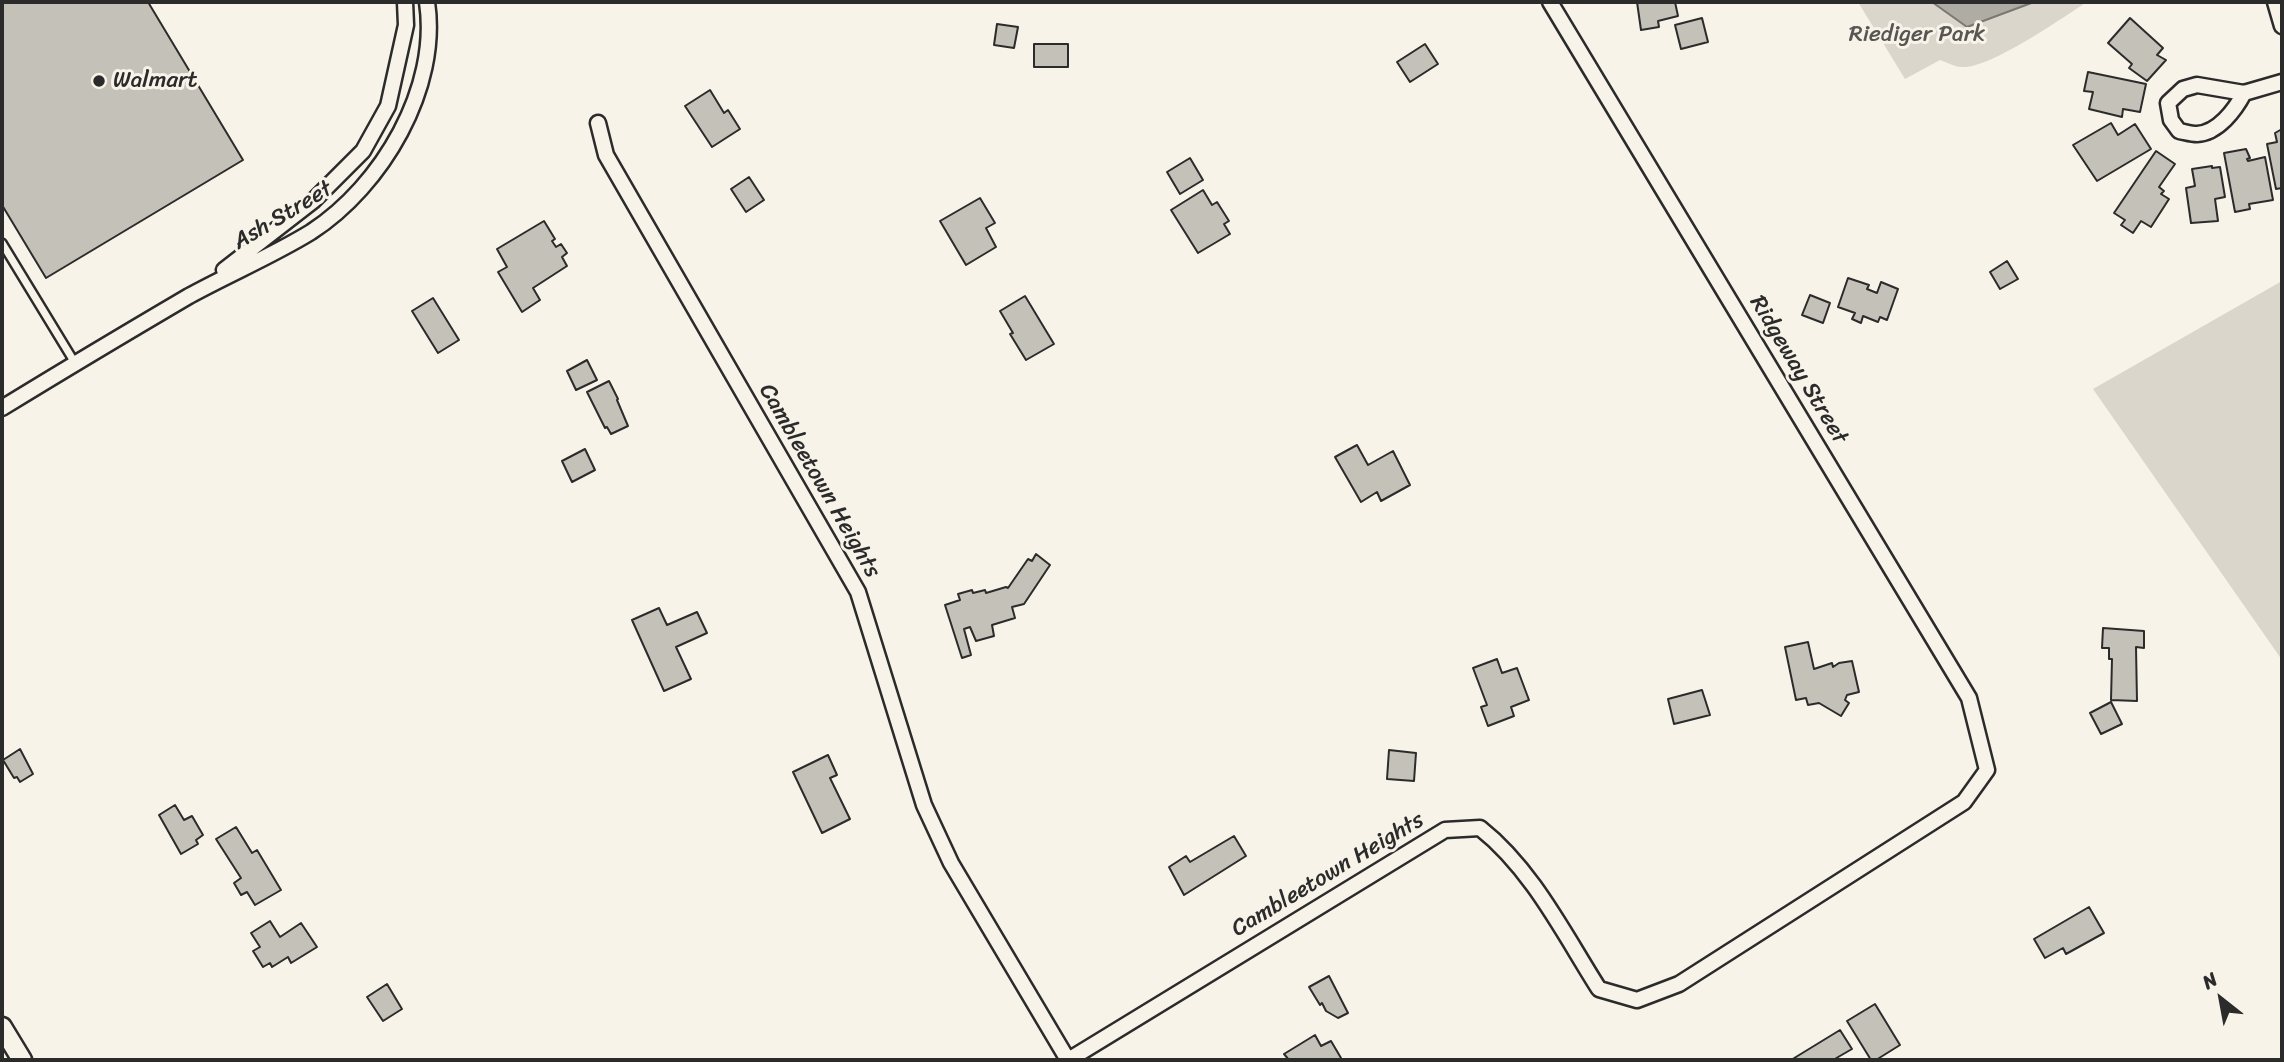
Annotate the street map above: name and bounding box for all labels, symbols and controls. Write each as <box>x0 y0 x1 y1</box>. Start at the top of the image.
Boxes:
park label: Riediger Park <box>1849 21 1985 49</box>
place label: Walmart <box>113 67 198 95</box>
marker: Walmart <box>91 73 107 89</box>
street label: Ash Street <box>229 176 337 256</box>
street label: Ridgeway Street <box>1743 291 1853 449</box>
street label: Cambleetown Heights <box>752 379 886 583</box>
street label: Cambleetown Heights <box>1227 807 1429 943</box>
text: N <box>2196 963 2224 998</box>
north arrow <box>2186 964 2256 1034</box>

